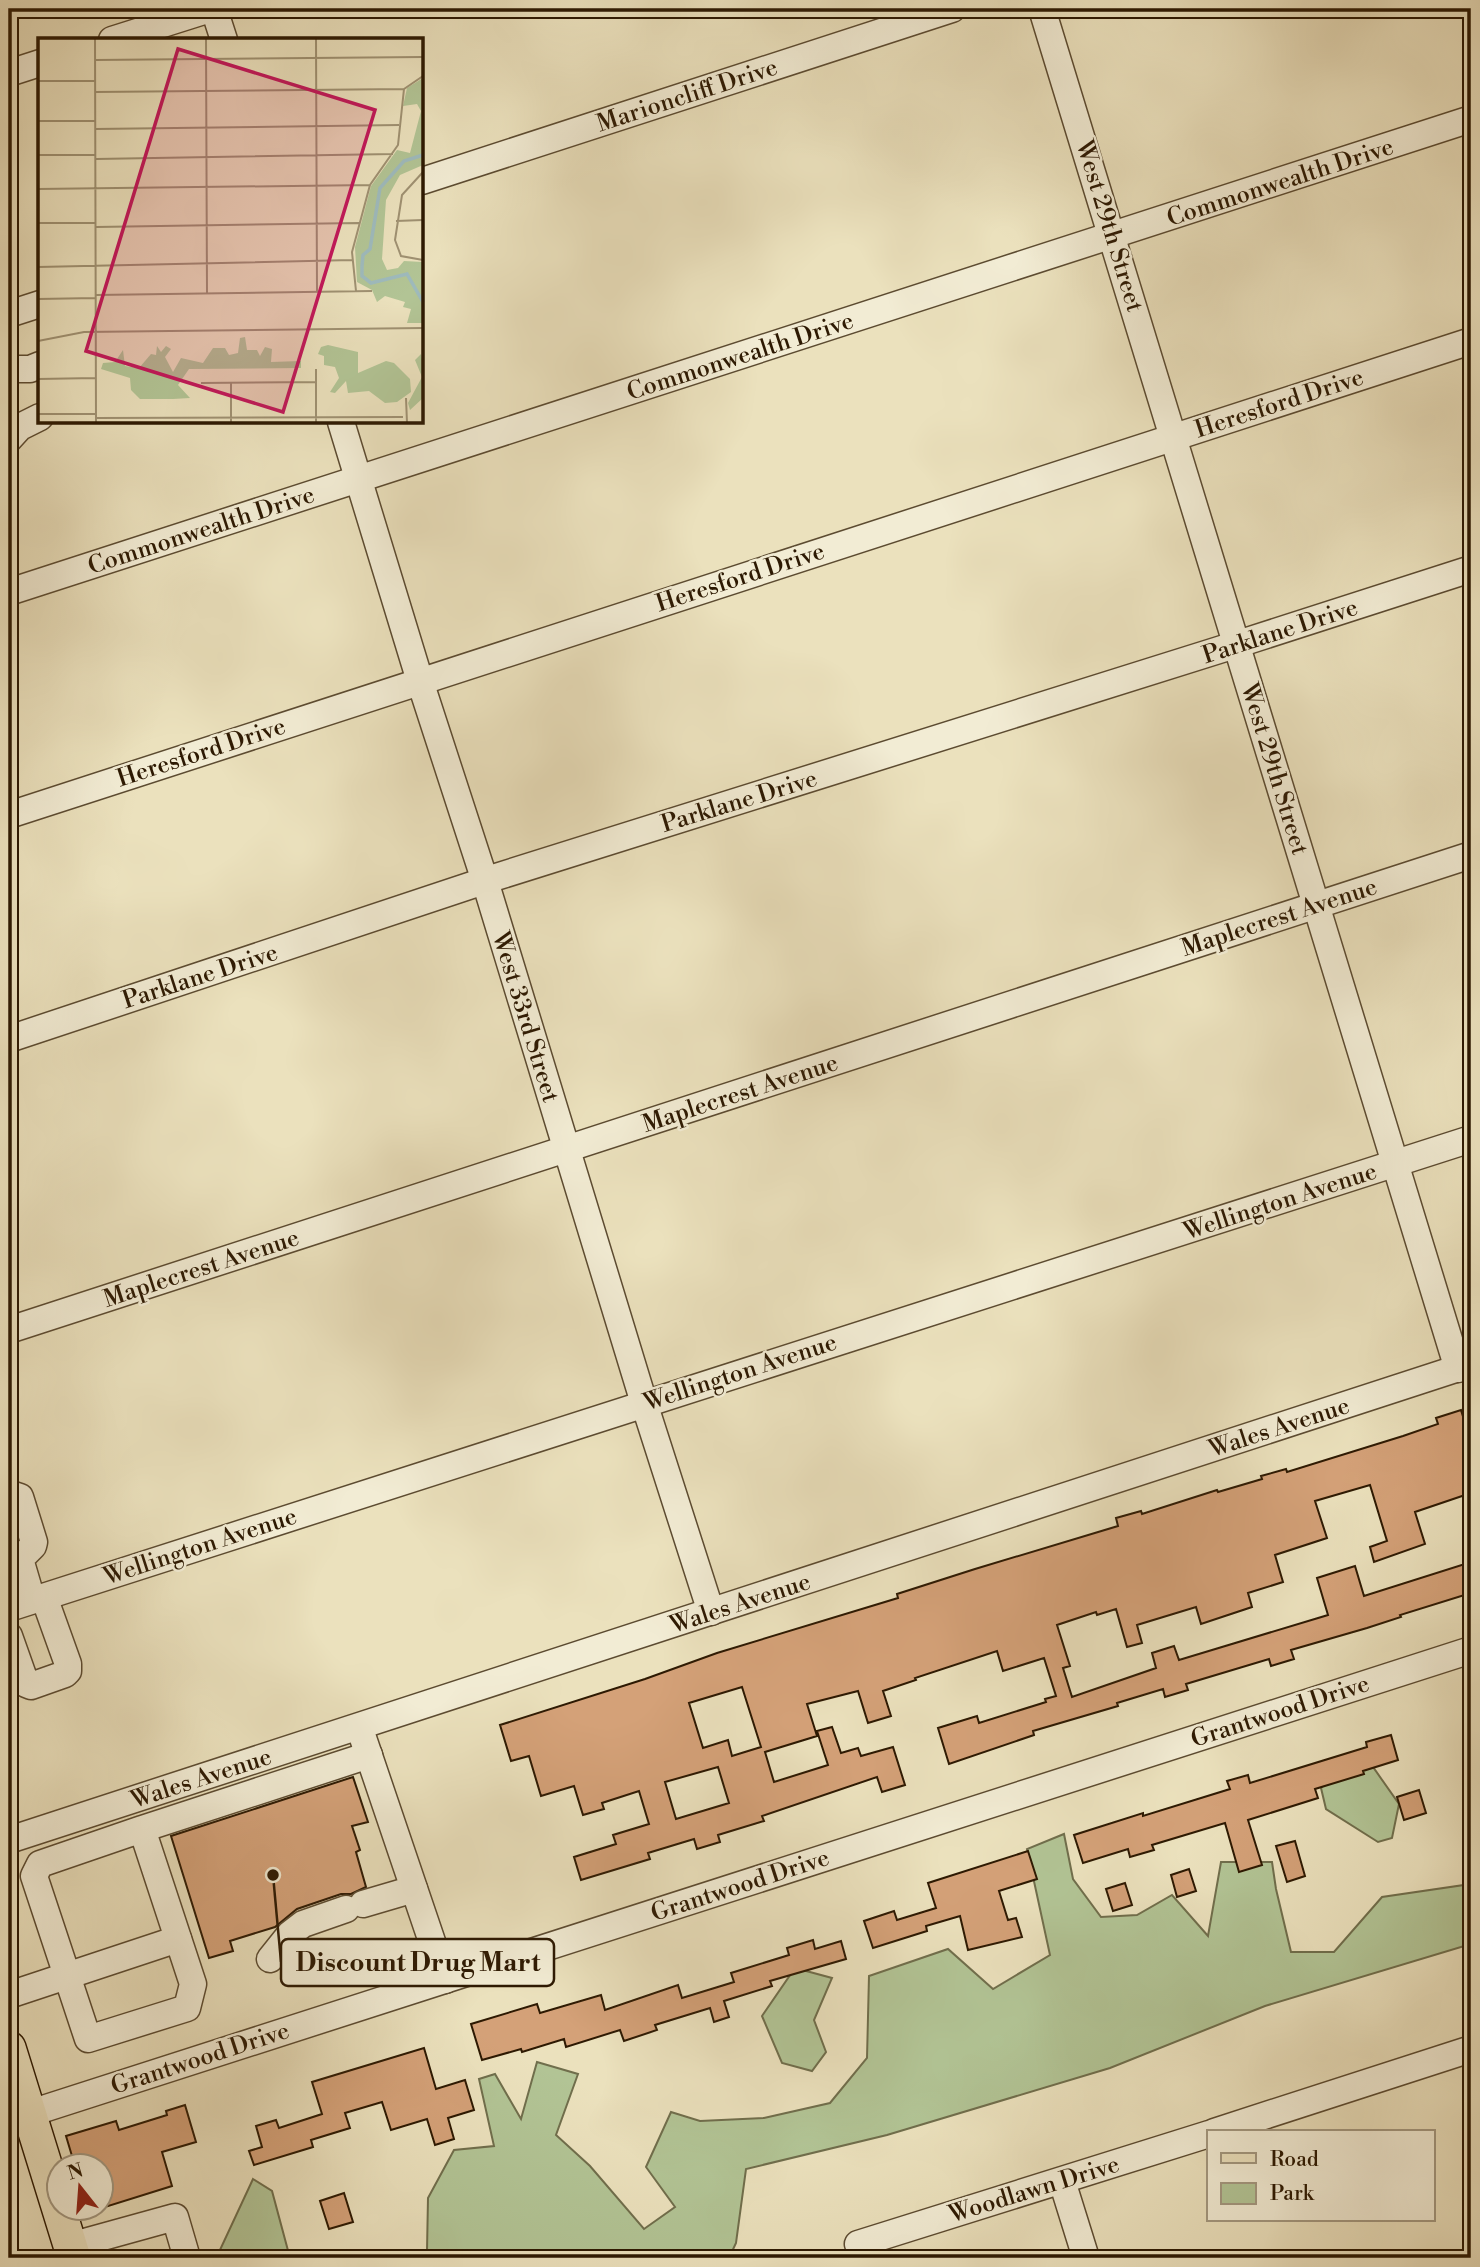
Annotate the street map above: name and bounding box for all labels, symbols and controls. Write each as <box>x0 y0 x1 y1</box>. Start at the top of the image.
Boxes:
inset map <box>38 38 424 424</box>
street label: Marioncliff Drive <box>593 53 782 139</box>
street label: Commonwealth Drive <box>1163 132 1397 234</box>
street label: West 29th Street <box>1068 136 1150 316</box>
street label: Commonwealth Drive <box>623 306 857 408</box>
street label: Heresford Drive <box>1191 363 1368 445</box>
street label: Commonwealth Drive <box>84 480 318 582</box>
street label: Heresford Drive <box>652 537 829 619</box>
street label: Parklane Drive <box>1199 593 1362 671</box>
street label: West 29th Street <box>1233 679 1315 859</box>
street label: Heresford Drive <box>113 712 290 794</box>
street label: Parklane Drive <box>658 764 821 840</box>
street label: Maplecrest Avenue <box>1178 872 1381 964</box>
street label: West 33rd Street <box>485 927 565 1107</box>
street label: Parklane Drive <box>119 938 282 1016</box>
street label: Maplecrest Avenue <box>639 1048 842 1140</box>
street label: Wellington Avenue <box>1179 1157 1381 1248</box>
street label: Maplecrest Avenue <box>100 1223 303 1315</box>
street label: Wellington Avenue <box>639 1328 841 1419</box>
street label: Wales Avenue <box>1204 1391 1353 1465</box>
street label: Wellington Avenue <box>99 1502 301 1593</box>
street label: Wales Avenue <box>665 1567 814 1641</box>
street label: Grantwood Drive <box>1187 1669 1373 1755</box>
street label: Wales Avenue <box>126 1742 275 1816</box>
street label: Grantwood Drive <box>647 1843 833 1929</box>
callout: Discount Drug Mart <box>281 1939 554 1986</box>
text: Discount Drug Mart <box>296 1947 541 1979</box>
street label: Grantwood Drive <box>107 2016 293 2102</box>
legend <box>1207 2130 1434 2222</box>
text: Road <box>1270 2147 1319 2173</box>
street label: Woodlawn Drive <box>944 2150 1123 2230</box>
north arrow <box>46 2152 116 2222</box>
text: N <box>65 2158 86 2185</box>
text: Park <box>1270 2181 1315 2207</box>

